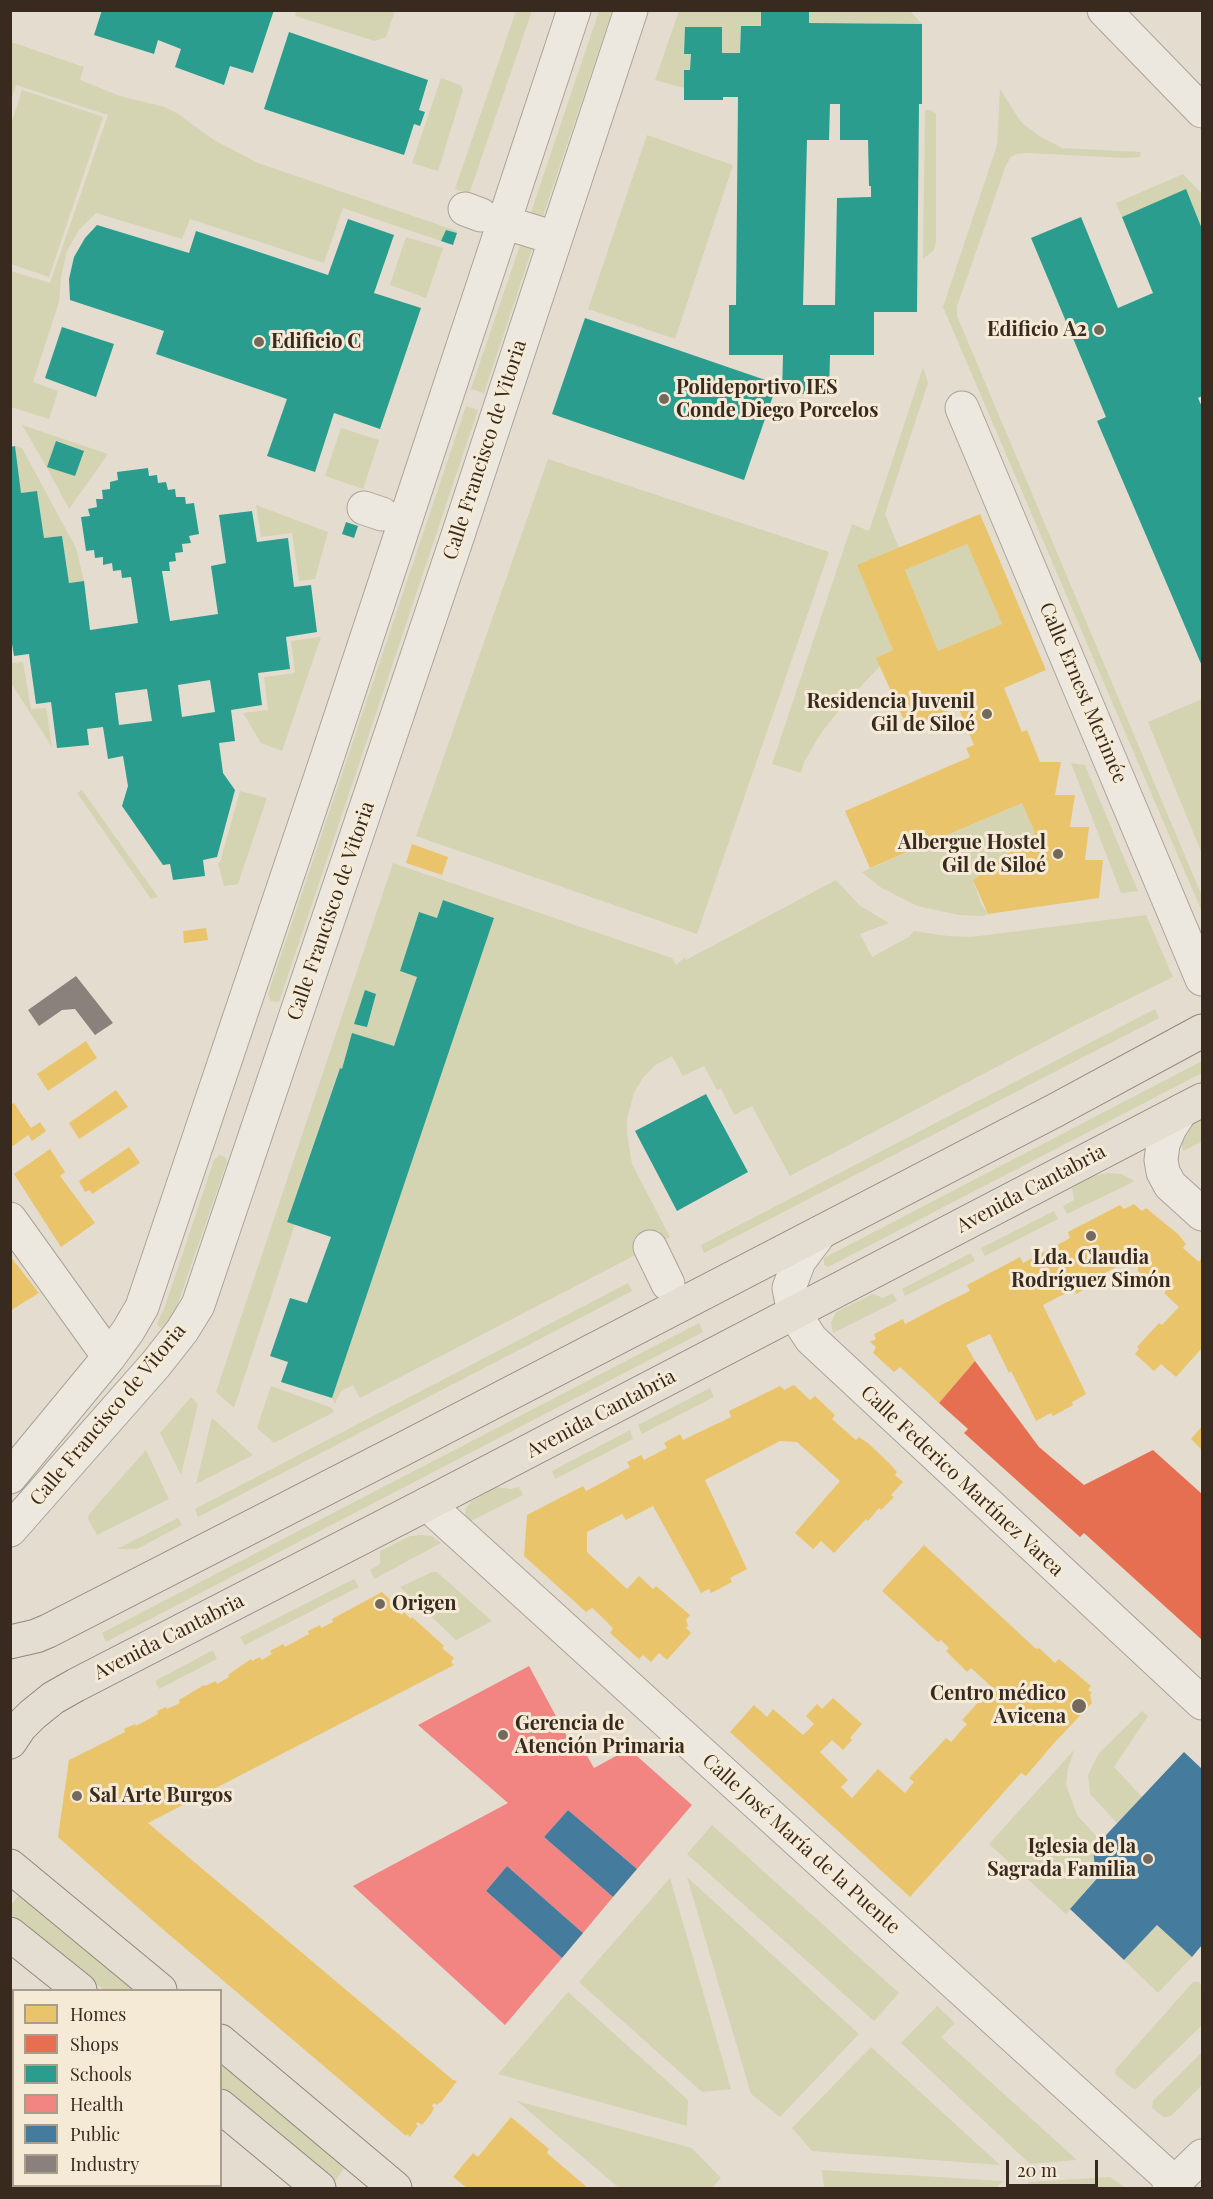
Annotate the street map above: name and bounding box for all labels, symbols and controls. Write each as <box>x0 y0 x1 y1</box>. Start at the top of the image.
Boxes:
place label: Edificio A2 <box>987 318 1087 342</box>
marker: Edificio A2 <box>1092 323 1106 337</box>
place label: Edificio C <box>271 330 361 354</box>
marker: Edificio C <box>252 335 266 349</box>
street label: Calle Francisco de Vitoria <box>438 337 532 563</box>
place label: Polideportivo IES Conde Diego Porcelos <box>676 376 878 423</box>
marker: Polideportivo IES Conde Diego Porcelos <box>657 392 671 406</box>
street label: Calle Ernest Merimée <box>1034 599 1132 787</box>
place label: Residencia Juvenil Gil de Siloé <box>806 690 975 737</box>
marker: Residencia Juvenil Gil de Siloé <box>980 707 994 721</box>
street label: Calle Francisco de Vitoria <box>282 798 380 1024</box>
place label: Albergue Hostel Gil de Siloé <box>898 831 1046 878</box>
marker: Albergue Hostel Gil de Siloé <box>1051 847 1065 861</box>
street label: Avenida Cantabria <box>952 1140 1110 1238</box>
marker: Lda. Claudia Rodríguez Simón <box>1084 1229 1098 1243</box>
place label: Lda. Claudia Rodríguez Simón <box>1011 1246 1171 1293</box>
street label: Calle Francisco de Vitoria <box>25 1319 191 1511</box>
street label: Avenida Cantabria <box>522 1365 680 1463</box>
street label: Calle Federico Martínez Varea <box>856 1381 1068 1581</box>
street label: Avenida Cantabria <box>90 1589 248 1685</box>
place label: Origen <box>392 1592 456 1616</box>
marker: Origen <box>373 1597 387 1611</box>
place label: Centro médico Avicena <box>930 1682 1066 1729</box>
marker: Centro médico Avicena <box>1070 1697 1088 1715</box>
place label: Gerencia de Atención Primaria <box>515 1712 685 1759</box>
marker: Gerencia de Atención Primaria <box>496 1728 510 1742</box>
street label: Calle José María de la Puente <box>697 1749 905 1939</box>
place label: Sal Arte Burgos <box>89 1784 232 1808</box>
marker: Sal Arte Burgos <box>70 1789 84 1803</box>
place label: Iglesia de la Sagrada Familia <box>987 1835 1136 1882</box>
marker: Iglesia de la Sagrada Familia <box>1141 1852 1155 1866</box>
legend <box>12 1989 222 2187</box>
text: Homes <box>70 2002 126 2026</box>
text: Shops <box>70 2032 119 2056</box>
text: Schools <box>70 2062 132 2086</box>
text: Health <box>70 2092 123 2116</box>
text: Public <box>70 2122 120 2146</box>
scale bar <box>1009 2148 1100 2186</box>
text: Industry <box>70 2152 139 2176</box>
text: 20 m <box>1017 2158 1057 2182</box>

